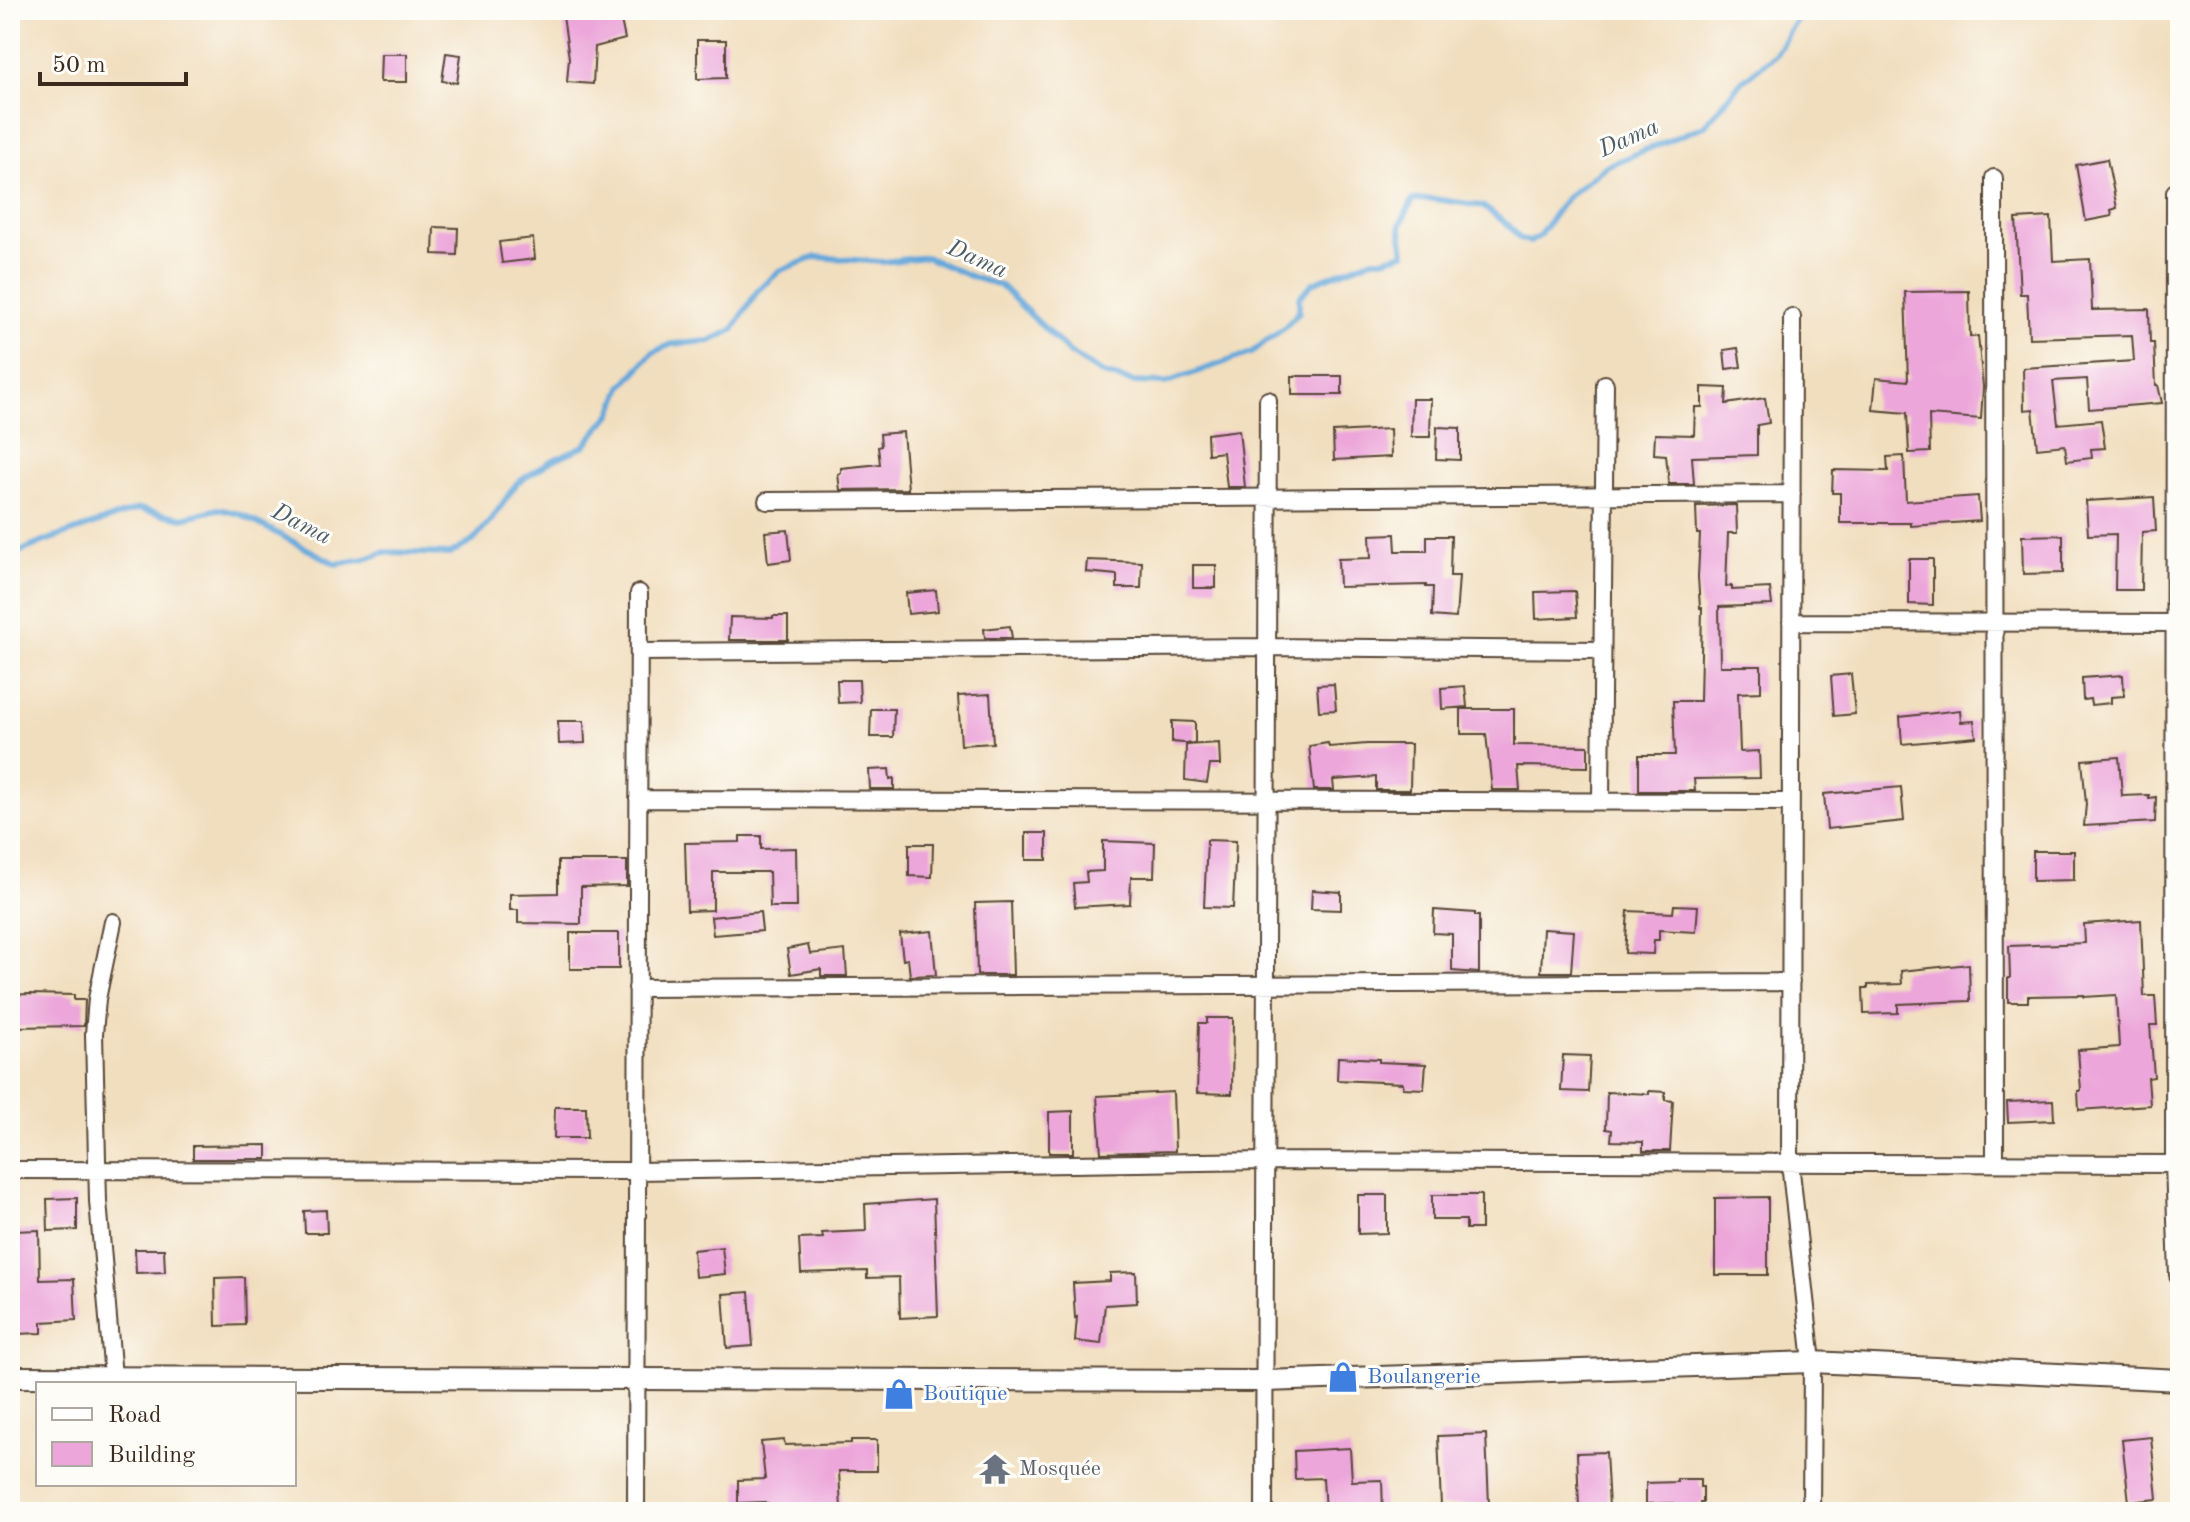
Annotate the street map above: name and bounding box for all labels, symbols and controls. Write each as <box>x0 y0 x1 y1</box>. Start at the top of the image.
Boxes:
scale bar <box>40 36 186 86</box>
text: 50 m <box>52 54 106 78</box>
water label: Dama <box>1594 115 1663 163</box>
water label: Dama <box>942 236 1011 284</box>
water label: Dama <box>267 500 335 550</box>
shop icon: Boulangerie <box>1326 1360 1360 1394</box>
place label: Boulangerie <box>1367 1366 1481 1388</box>
shop icon: Boutique <box>882 1377 916 1411</box>
legend <box>36 1382 296 1486</box>
place label: Boutique <box>923 1383 1007 1405</box>
text: Road <box>108 1404 161 1428</box>
text: Building <box>108 1444 195 1468</box>
temple icon: Mosquée <box>978 1452 1012 1486</box>
place label: Mosquée <box>1019 1458 1101 1480</box>

